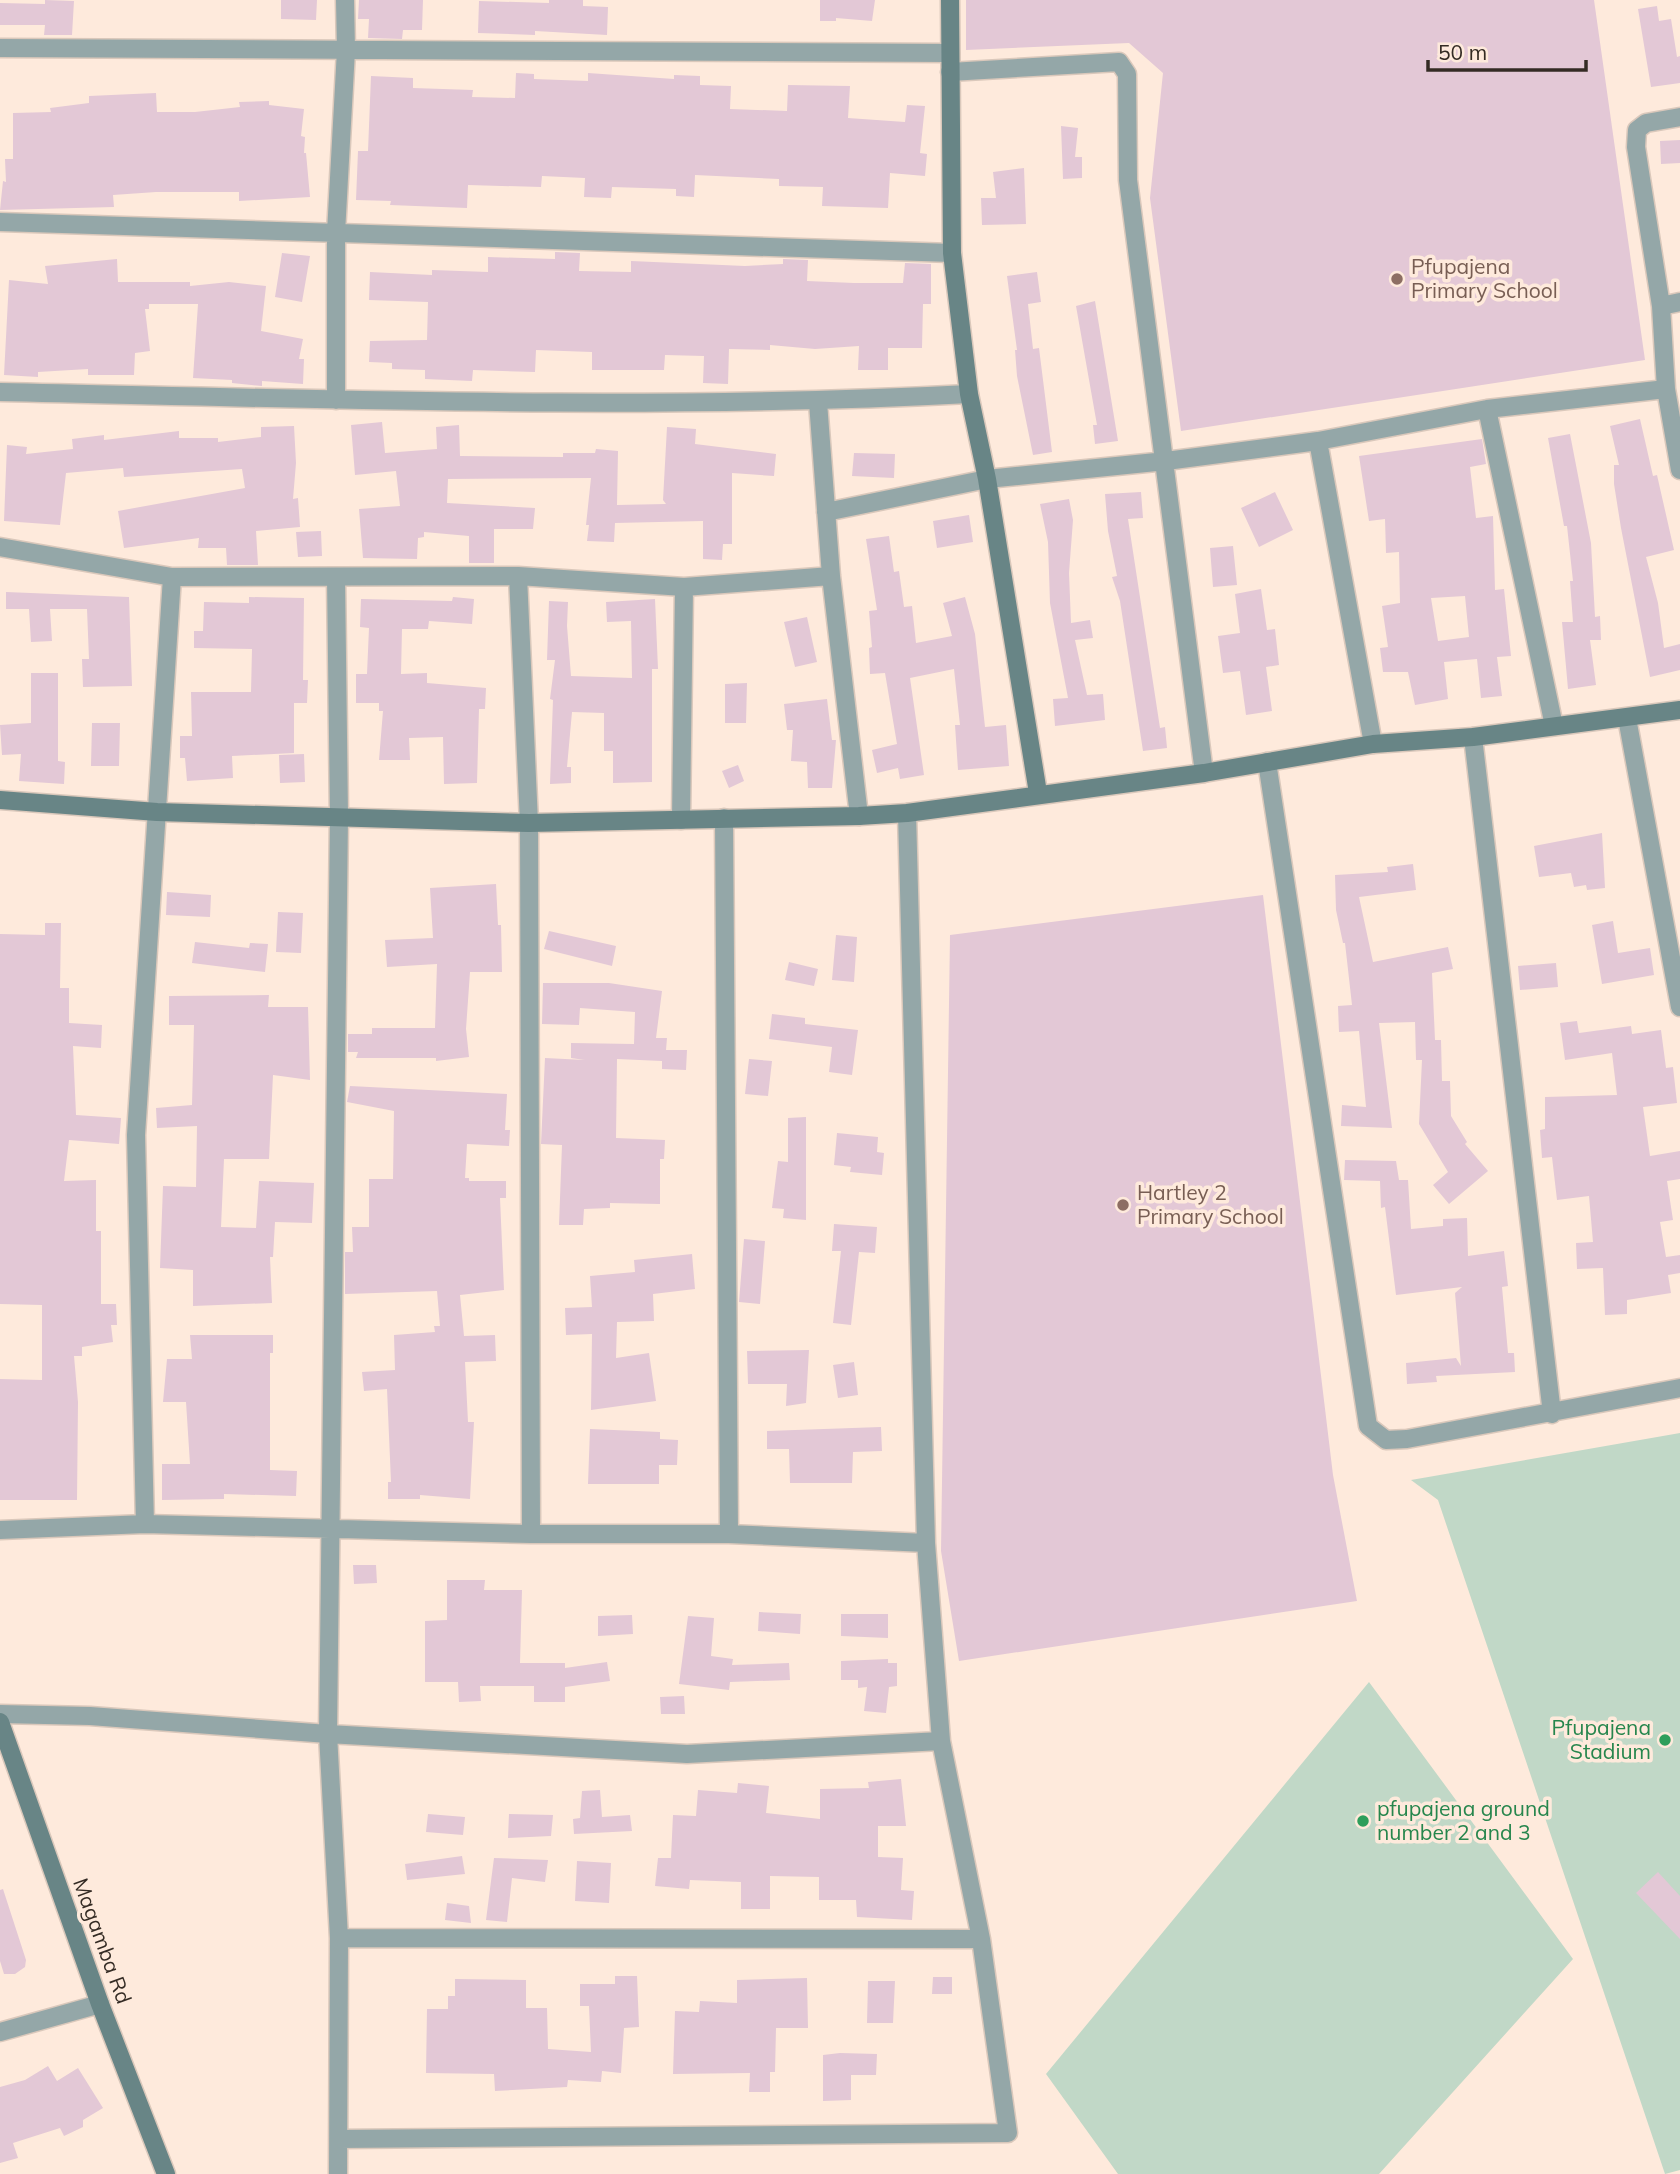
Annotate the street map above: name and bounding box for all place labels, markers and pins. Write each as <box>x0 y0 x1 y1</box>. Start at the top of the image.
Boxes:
place label: Pfupajena Primary School <box>1411 253 1558 303</box>
marker: Pfupajena Primary School <box>1389 271 1405 287</box>
place label: Hartley 2 Primary School <box>1137 1179 1284 1229</box>
marker: Hartley 2 Primary School <box>1115 1197 1131 1213</box>
place label: Pfupajena Stadium <box>1552 1714 1651 1764</box>
marker: Pfupajena Stadium <box>1657 1732 1673 1748</box>
place label: pfupajena ground number 2 and 3 <box>1377 1795 1550 1845</box>
marker: pfupajena ground number 2 and 3 <box>1355 1813 1371 1829</box>

